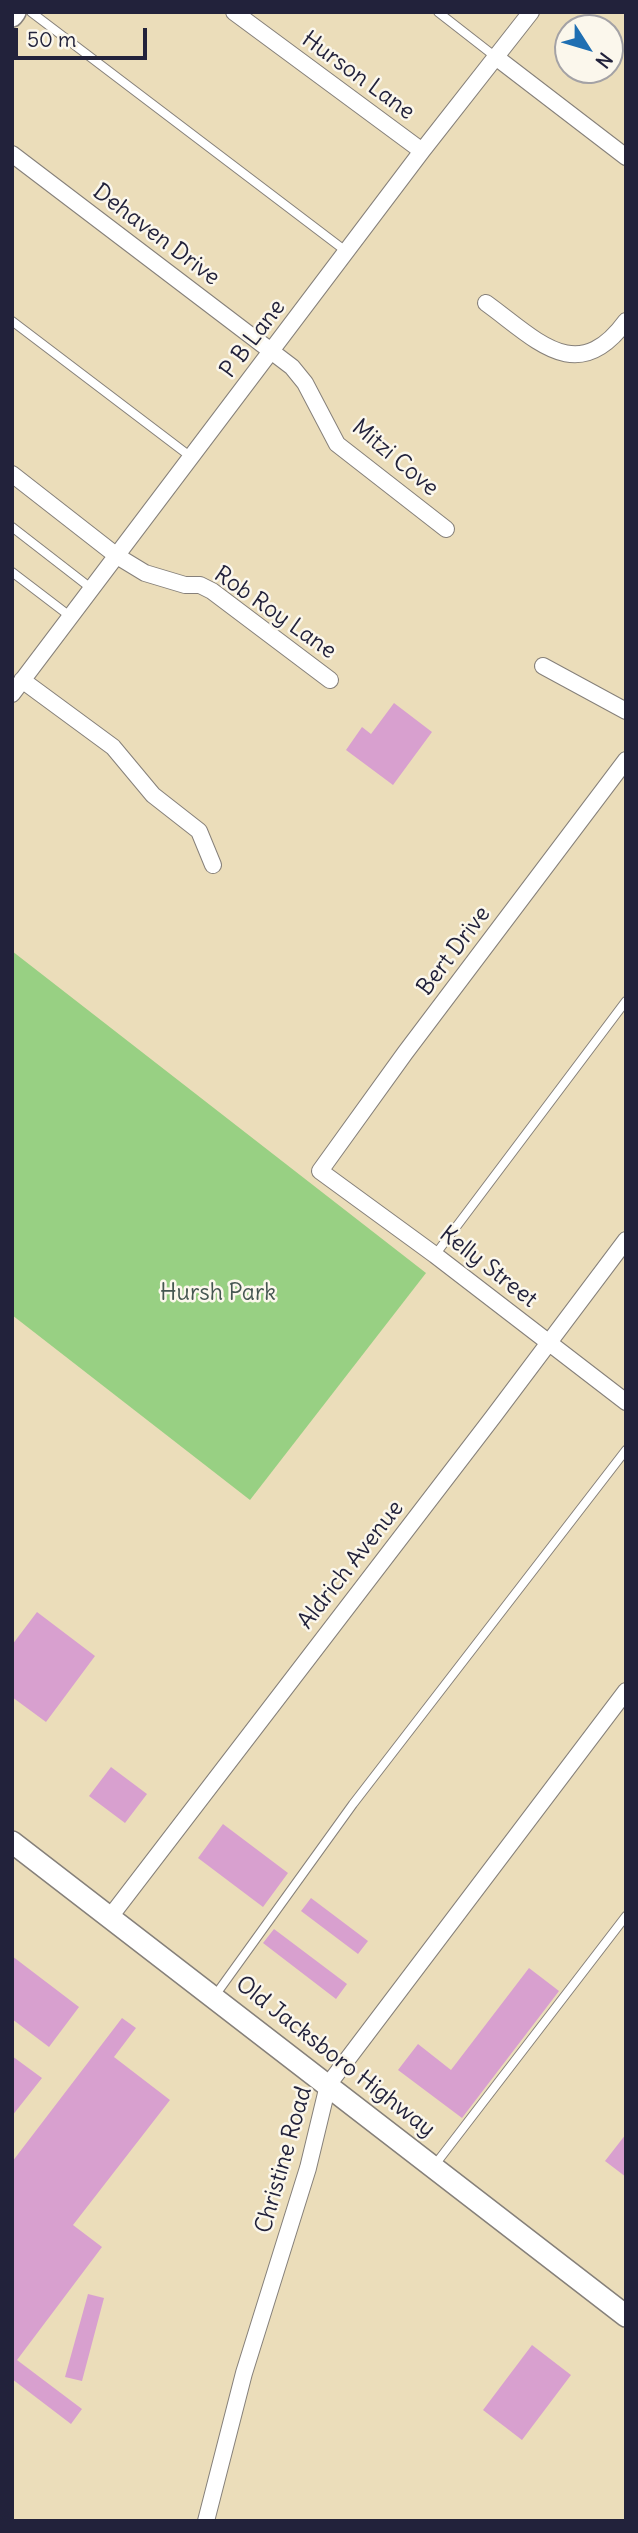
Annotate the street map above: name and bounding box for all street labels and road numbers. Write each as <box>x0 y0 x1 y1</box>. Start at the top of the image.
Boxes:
street label: Hurson Lane <box>296 26 420 126</box>
street label: Dehaven Drive <box>87 178 225 292</box>
street label: P B Lane <box>215 294 291 384</box>
street label: Mitzi Cove <box>346 414 444 502</box>
street label: Rob Roy Lane <box>209 561 341 665</box>
street label: Bert Drive <box>412 901 496 1001</box>
street label: Kelly Street <box>434 1220 542 1314</box>
street label: Aldrich Avenue <box>292 1495 410 1635</box>
street label: Old Jacksboro Highway <box>230 1971 440 2143</box>
street label: Christine Road <box>250 2083 318 2237</box>

